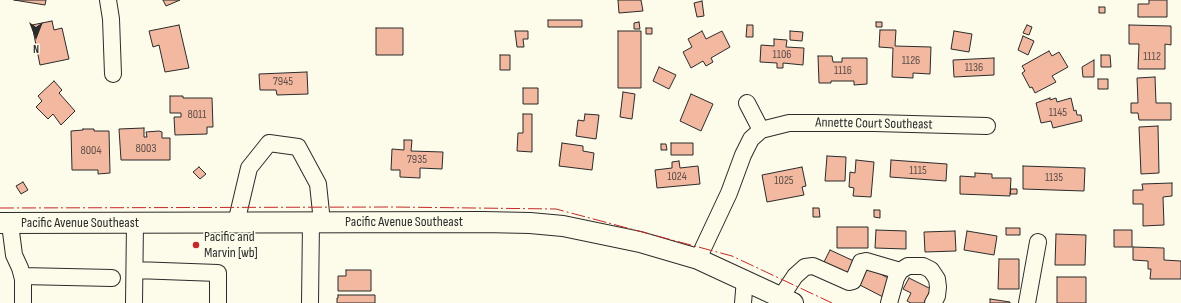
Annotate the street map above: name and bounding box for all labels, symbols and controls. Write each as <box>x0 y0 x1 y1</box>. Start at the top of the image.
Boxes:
north arrow <box>16 16 56 56</box>
text: N <box>33 42 39 55</box>
house number: 1106 <box>772 48 792 62</box>
house number: 1112 <box>1143 50 1161 64</box>
house number: 1126 <box>902 54 920 68</box>
house number: 1136 <box>965 61 983 75</box>
house number: 1116 <box>834 64 852 78</box>
house number: 7945 <box>273 75 293 89</box>
house number: 1145 <box>1049 106 1067 120</box>
house number: 8011 <box>187 108 207 122</box>
street label: Annette Court Southeast <box>815 115 933 133</box>
house number: 8003 <box>136 142 156 156</box>
house number: 8004 <box>81 144 101 158</box>
house number: 7935 <box>407 153 427 167</box>
house number: 1115 <box>909 164 927 178</box>
house number: 1024 <box>667 170 687 184</box>
house number: 1135 <box>1045 171 1063 185</box>
house number: 1025 <box>774 174 794 188</box>
street label: Pacific Avenue Southeast <box>345 214 463 230</box>
street label: Pacific Avenue Southeast <box>21 215 139 231</box>
place label: Pacific and Marvin [wb] <box>204 229 258 262</box>
marker: Pacific and Marvin [wb] <box>191 240 201 250</box>

